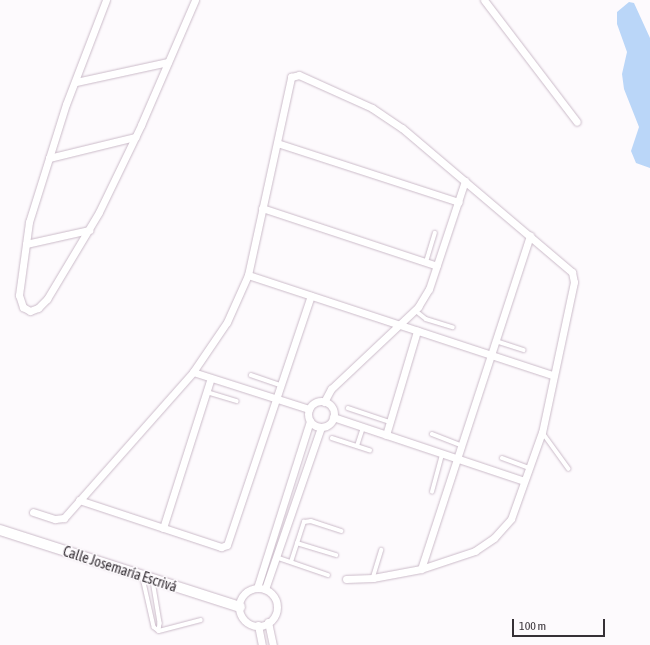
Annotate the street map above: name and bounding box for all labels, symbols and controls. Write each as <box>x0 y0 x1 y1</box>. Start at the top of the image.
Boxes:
street label: Calle Josemaría Escrivá <box>61 543 179 595</box>
scale bar <box>514 611 607 637</box>
text: 100 m <box>519 619 546 633</box>

